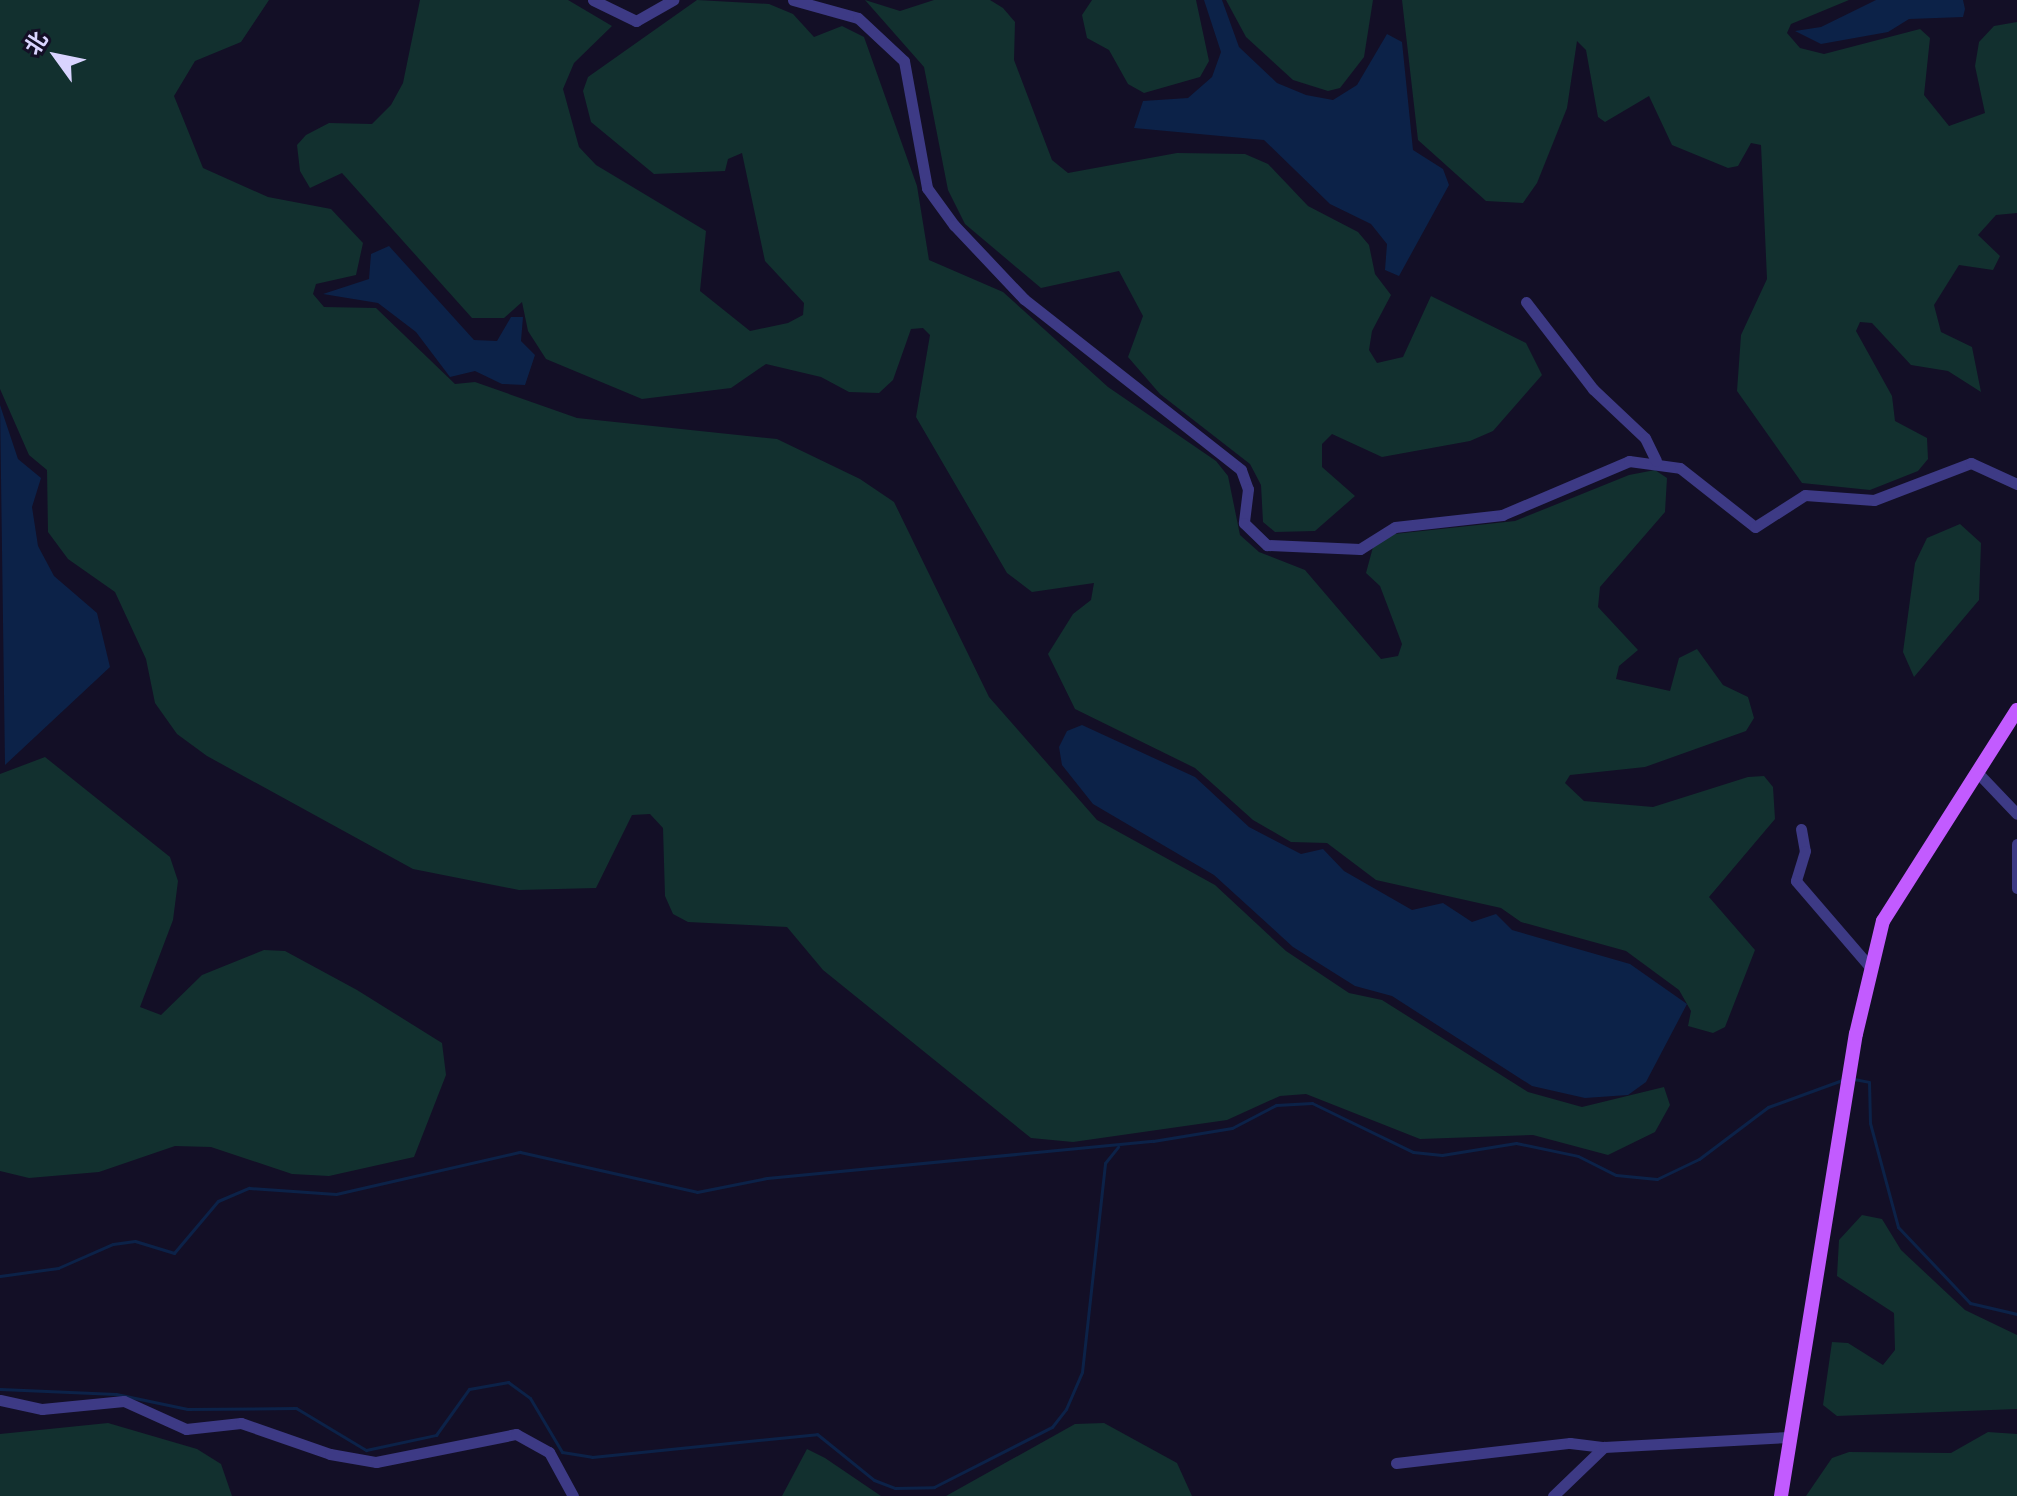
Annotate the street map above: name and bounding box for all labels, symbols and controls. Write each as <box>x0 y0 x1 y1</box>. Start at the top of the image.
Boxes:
north arrow <box>16 16 96 96</box>
text: 北 <box>18 26 54 60</box>

